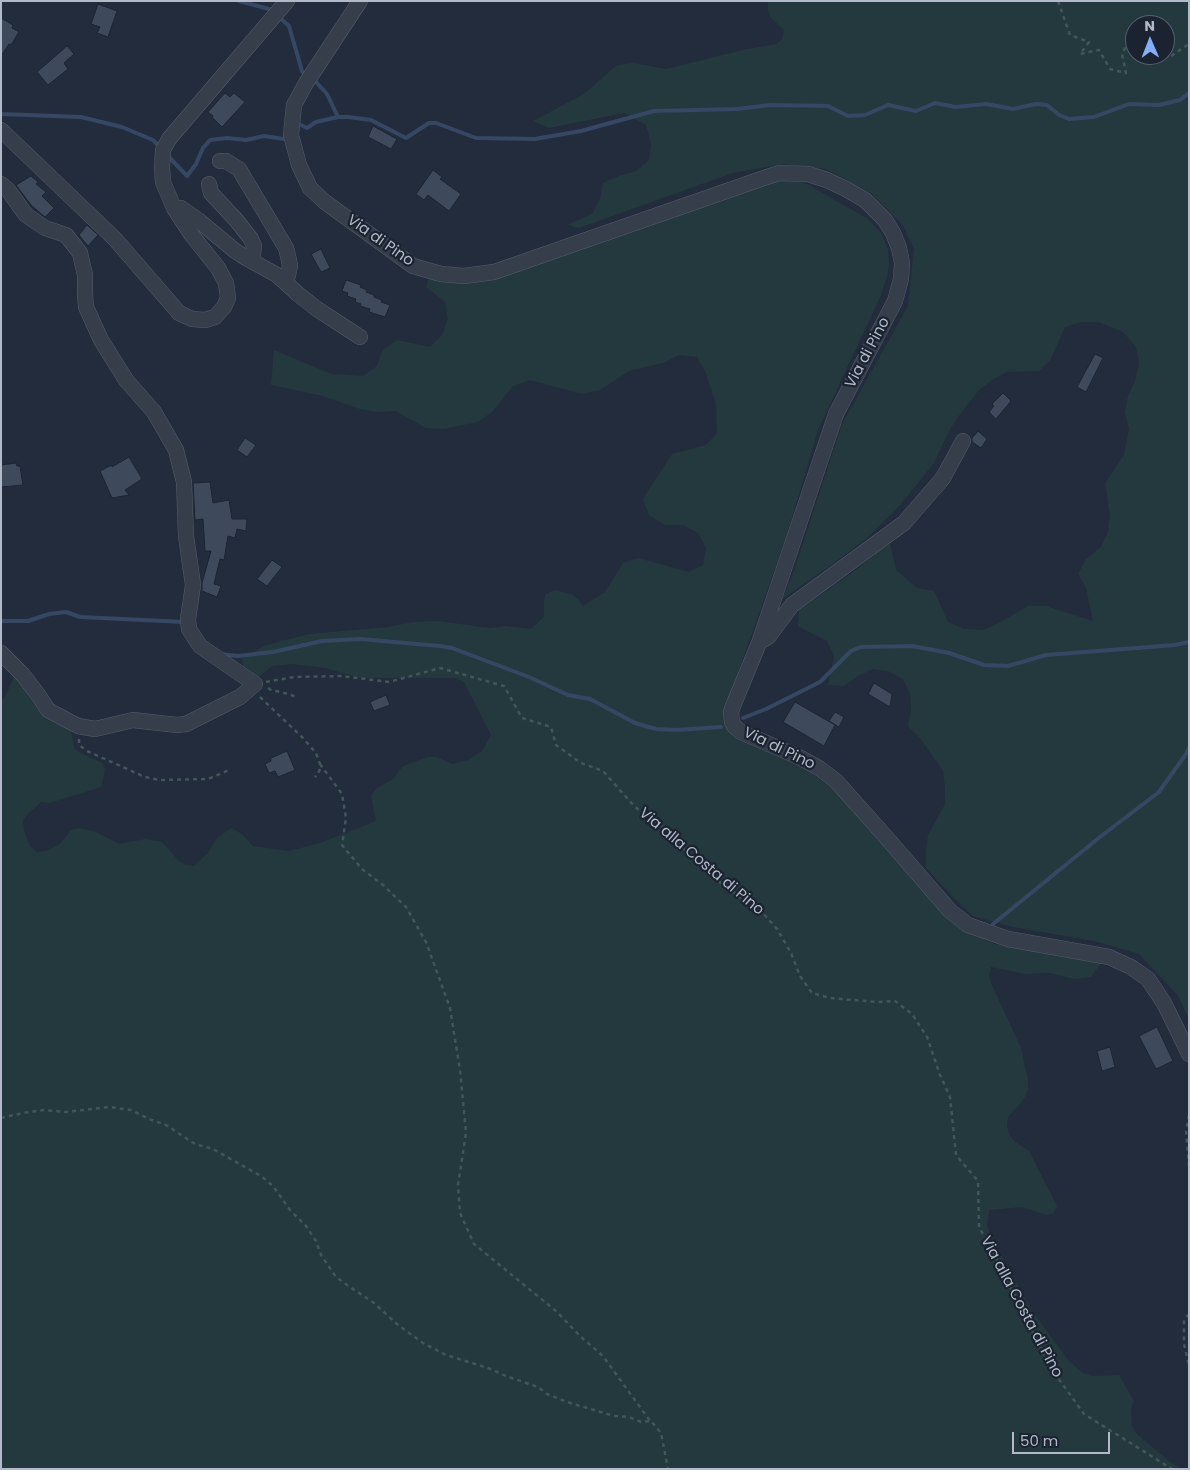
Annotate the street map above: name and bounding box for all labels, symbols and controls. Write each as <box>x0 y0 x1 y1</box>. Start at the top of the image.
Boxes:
north arrow <box>1125 15 1175 65</box>
text: N <box>1144 16 1155 36</box>
street label: Via di Pino <box>343 211 417 271</box>
street label: Via di Pino <box>842 315 894 391</box>
street label: Via di Pino <box>740 724 818 774</box>
street label: Via alla Costa di Pino <box>635 804 767 920</box>
street label: Via alla Costa di Pino <box>976 1233 1066 1381</box>
scale bar <box>1015 1422 1112 1454</box>
text: 50 m <box>1020 1430 1058 1451</box>

